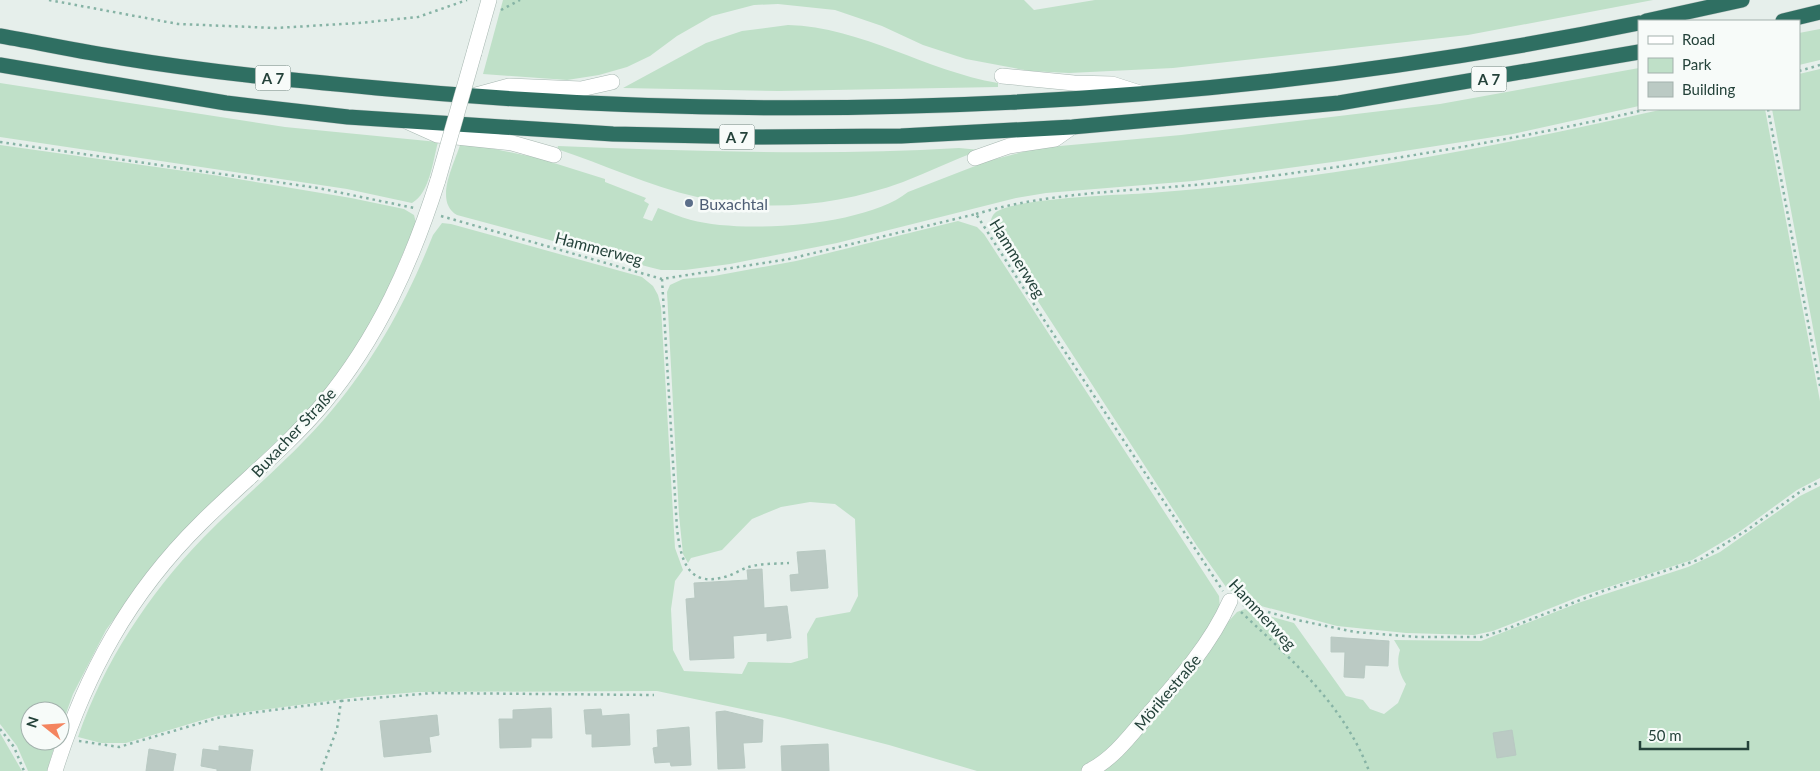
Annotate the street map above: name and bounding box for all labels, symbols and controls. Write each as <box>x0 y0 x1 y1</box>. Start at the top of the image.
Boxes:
legend <box>1638 20 1800 110</box>
text: Road <box>1682 30 1715 48</box>
text: Park <box>1682 55 1712 73</box>
road number: A 7 <box>256 66 290 90</box>
road number: A 7 <box>1472 66 1506 92</box>
text: Building <box>1682 80 1735 98</box>
road number: A 7 <box>720 124 754 150</box>
place label: Buxachtal <box>699 194 768 213</box>
marker: Buxachtal <box>683 197 695 209</box>
street label: Hammerweg <box>986 215 1050 301</box>
street label: Hammerweg <box>553 227 645 269</box>
street label: Buxacher Straße <box>247 383 339 481</box>
street label: Hammerweg <box>1225 575 1301 653</box>
street label: Mörikestraße <box>1130 650 1204 734</box>
north arrow <box>20 701 70 751</box>
text: N <box>22 714 42 730</box>
scale bar <box>1640 718 1748 750</box>
text: 50 m <box>1648 726 1682 744</box>

